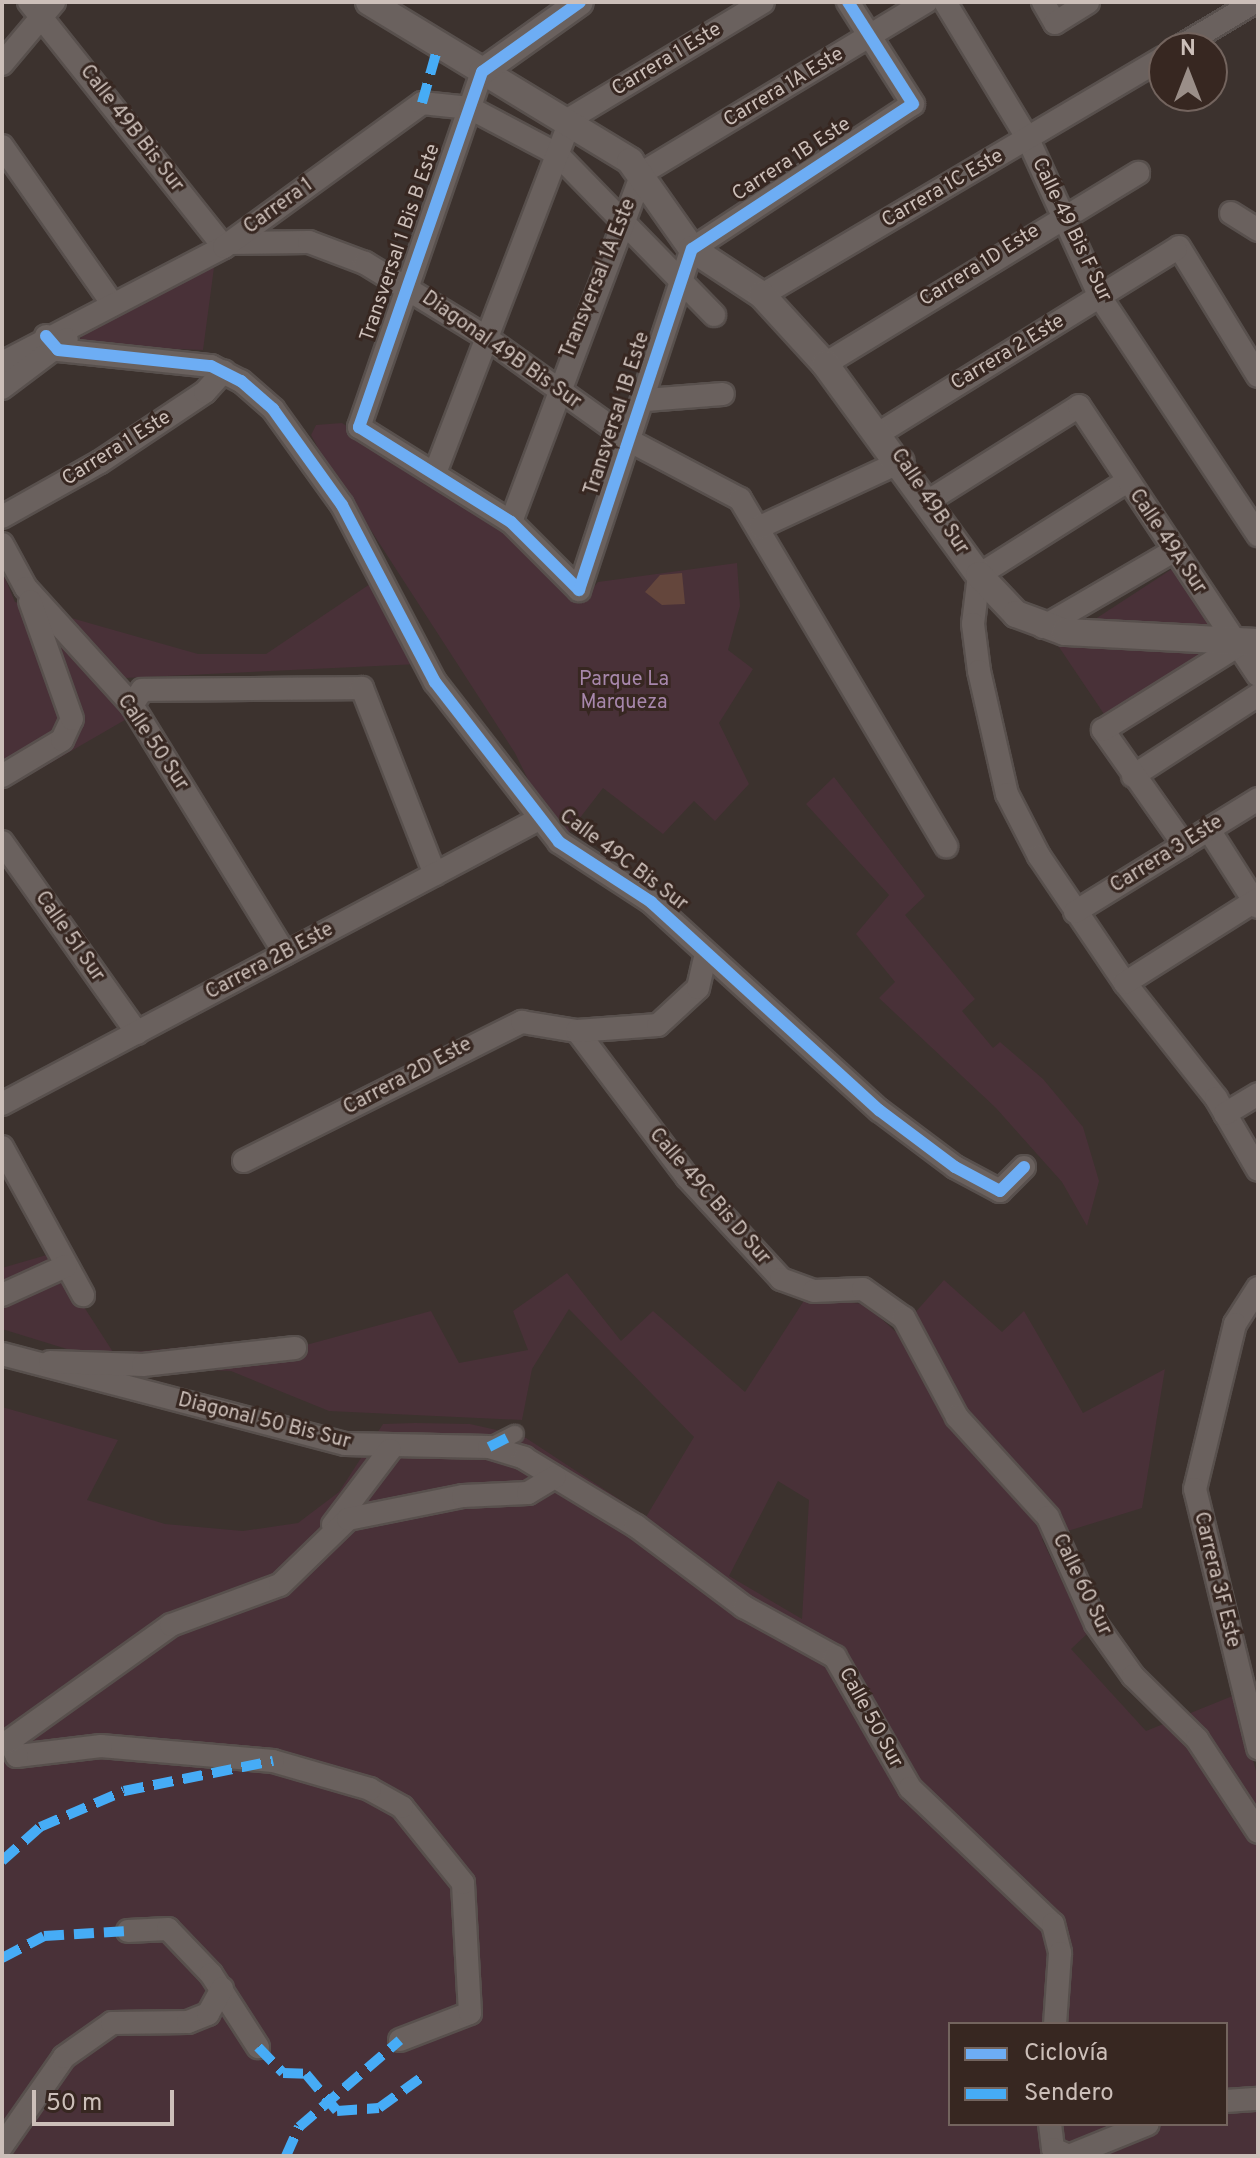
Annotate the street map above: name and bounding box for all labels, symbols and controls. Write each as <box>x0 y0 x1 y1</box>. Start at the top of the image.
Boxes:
street label: Carrera 1 Este <box>608 18 726 102</box>
north arrow <box>1148 32 1228 112</box>
text: N <box>1180 36 1196 63</box>
street label: Carrera 1A Este <box>719 43 849 133</box>
street label: Calle 49B Bis Sur <box>74 61 188 197</box>
street label: Carrera 1B Este <box>728 113 856 207</box>
street label: Transversal 1 Bis B Este <box>356 141 446 345</box>
street label: Carrera 1C Este <box>878 145 1008 233</box>
street label: Calle 49 Bis F Sur <box>1026 154 1116 306</box>
street label: Carrera 1 <box>240 174 318 240</box>
street label: Transversal 1A Este <box>556 195 642 363</box>
street label: Carrera 1D Este <box>916 220 1044 312</box>
street label: Diagonal 49B Bis Sur <box>417 287 585 415</box>
street label: Carrera 2 Este <box>947 310 1069 396</box>
street label: Transversal 1B Este <box>580 329 656 499</box>
street label: Carrera 1 Este <box>58 406 176 492</box>
street label: Calle 49B Sur <box>885 445 973 559</box>
street label: Calle 49A Sur <box>1123 485 1211 599</box>
park label: Parque La Marqueza <box>579 668 669 715</box>
street label: Calle 50 Sur <box>111 690 193 796</box>
street label: Calle 49C Bis Sur <box>554 805 692 917</box>
street label: Carrera 3 Este <box>1106 811 1228 899</box>
street label: Calle 51 Sur <box>29 887 109 987</box>
street label: Carrera 2B Este <box>202 918 338 1006</box>
street label: Carrera 2D Este <box>340 1033 476 1121</box>
street label: Calle 49C Bis D Sur <box>643 1124 775 1270</box>
street label: Diagonal 50 Bis Sur <box>175 1389 353 1455</box>
street label: Carrera 3F Este <box>1188 1510 1244 1650</box>
street label: Calle 60 Sur <box>1046 1530 1116 1640</box>
street label: Calle 50 Sur <box>833 1664 907 1772</box>
legend <box>948 2022 1228 2126</box>
text: Ciclovía <box>1024 2039 1108 2069</box>
scale bar <box>36 2074 178 2124</box>
text: Sendero <box>1024 2079 1114 2109</box>
text: 50 m <box>46 2089 102 2119</box>

